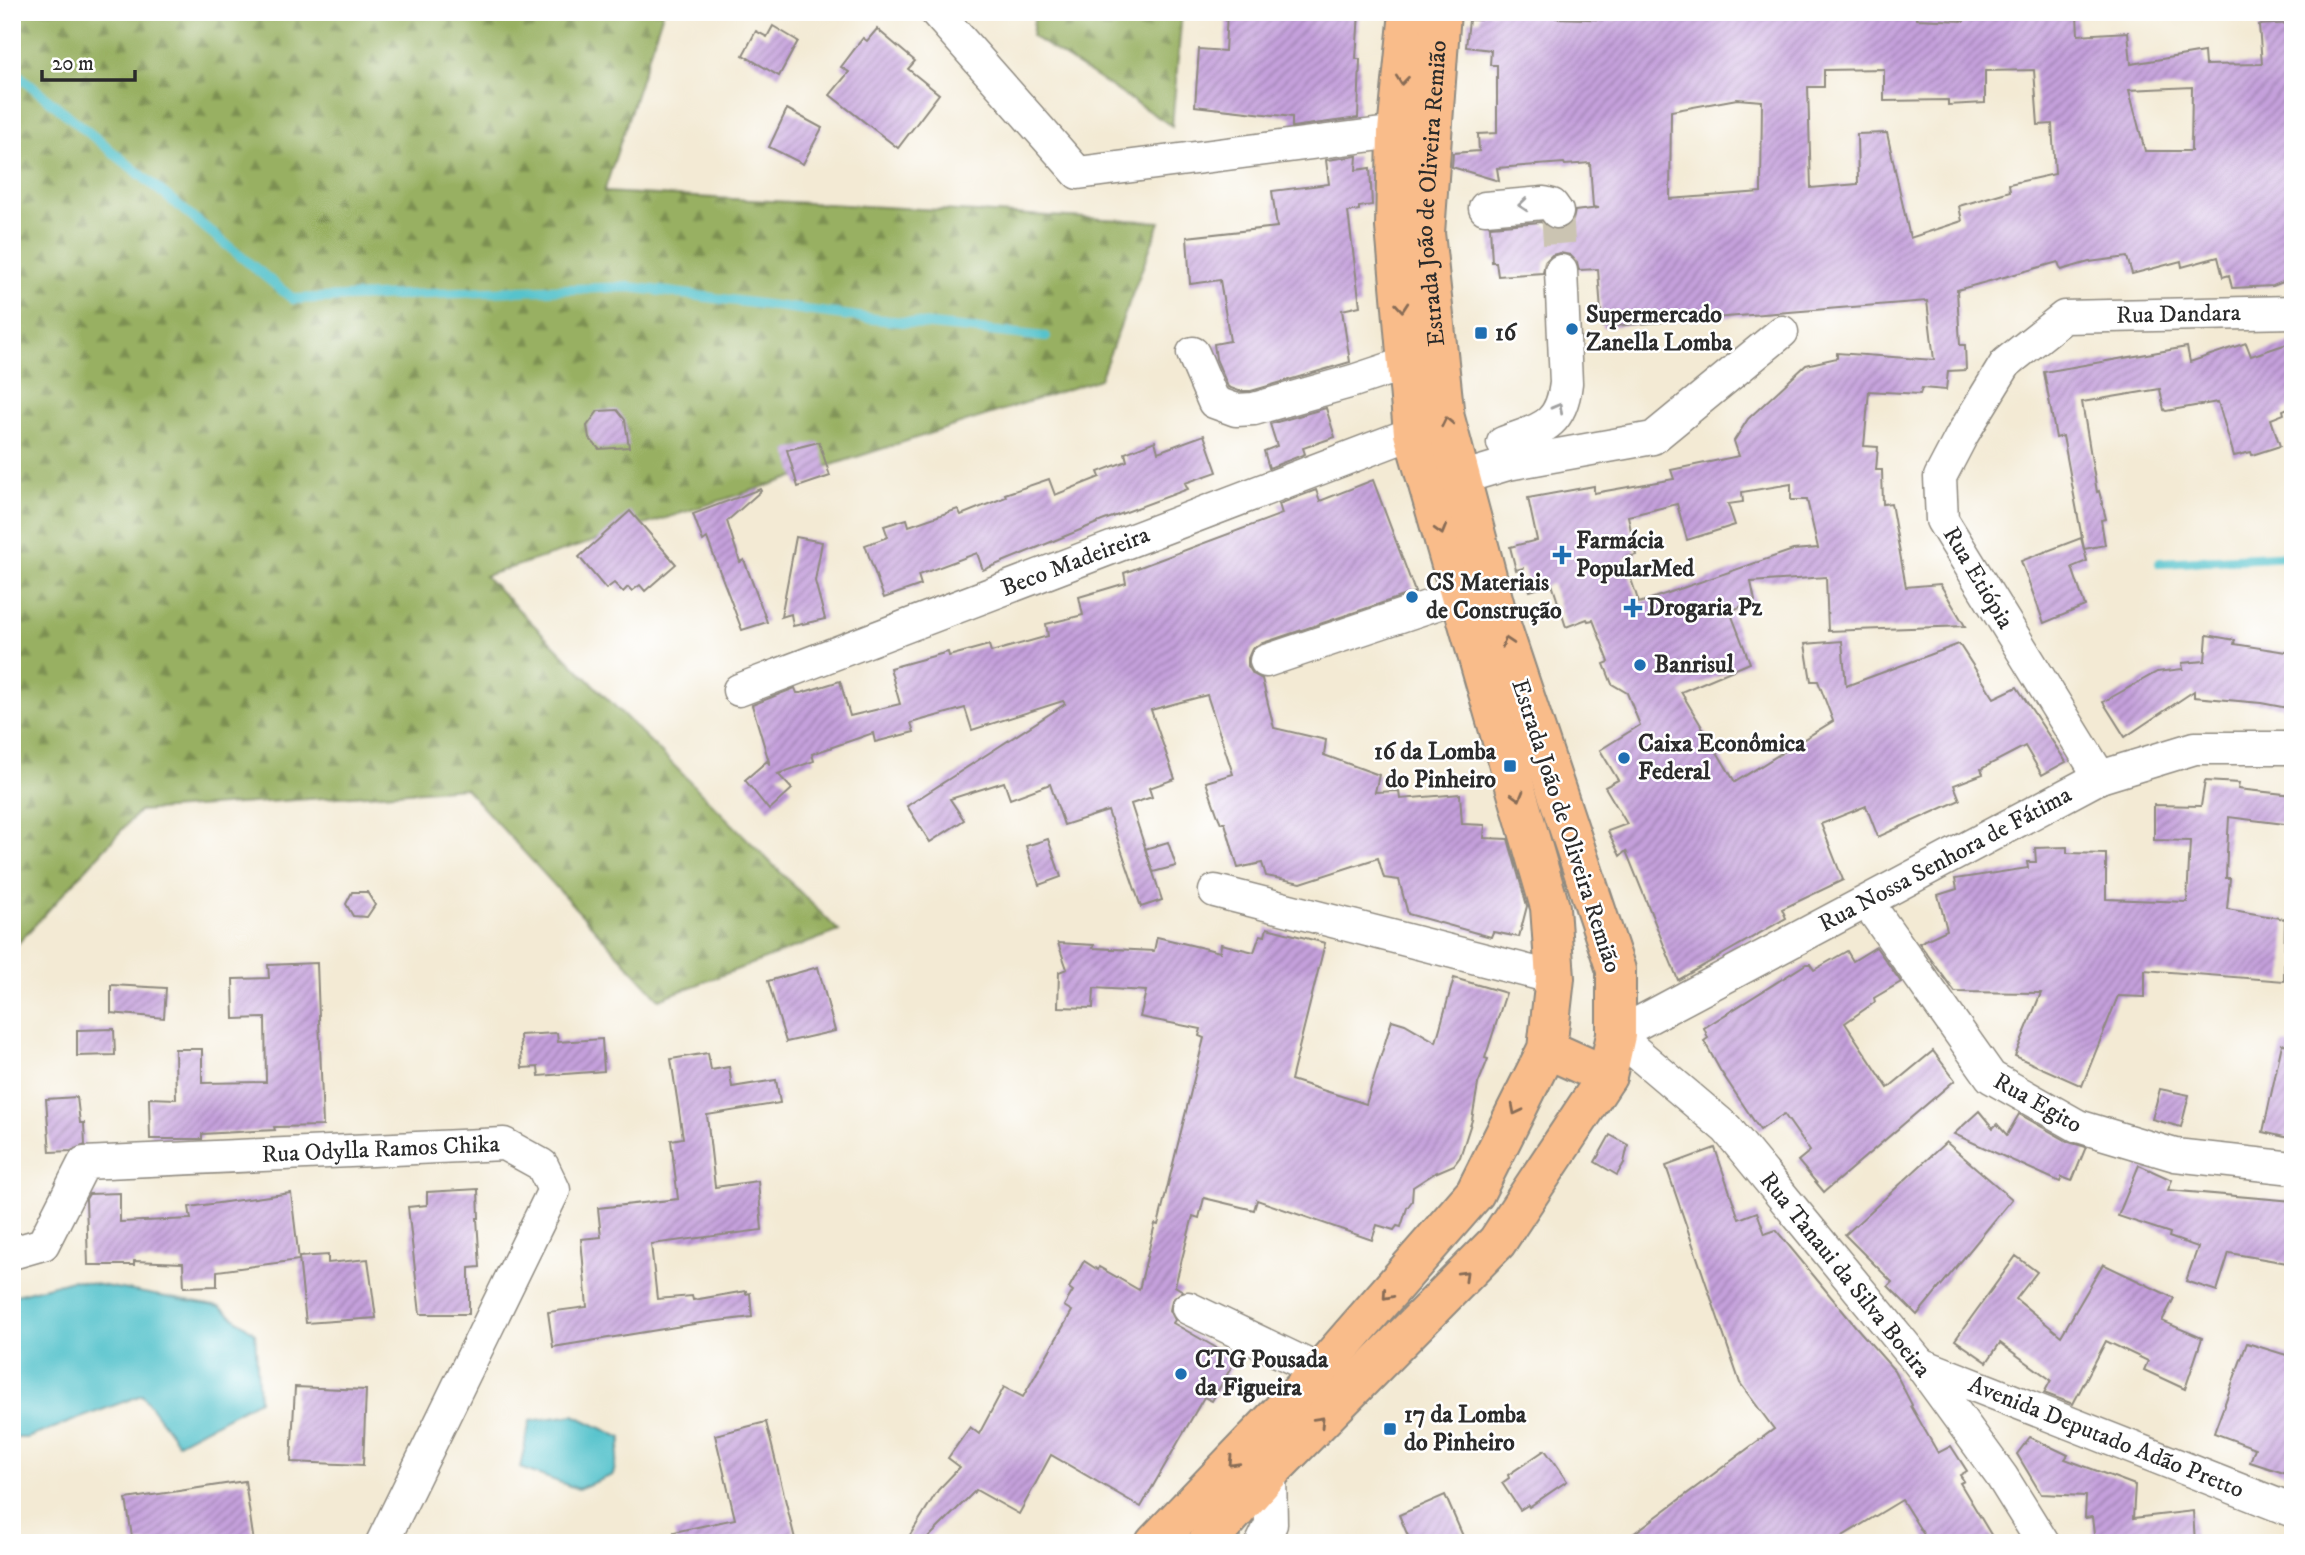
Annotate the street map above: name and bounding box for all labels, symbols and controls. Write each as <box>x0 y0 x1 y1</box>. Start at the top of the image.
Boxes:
scale bar <box>42 38 135 82</box>
street label: Estrada João de Oliveira Remião <box>1410 39 1454 348</box>
text: 20 m <box>52 51 94 77</box>
one-way arrow <box>1395 75 1410 86</box>
one-way arrow <box>1517 197 1528 212</box>
street label: Rua Dandara <box>2116 298 2242 331</box>
place label: Supermercado Zanella Lomba <box>1586 300 1733 358</box>
one-way arrow <box>1394 302 1409 313</box>
place label: 16 <box>1495 318 1518 348</box>
marker: Supermercado Zanella Lomba <box>1564 321 1580 337</box>
marker: 16 <box>1473 325 1489 341</box>
one-way arrow <box>1550 403 1563 416</box>
one-way arrow <box>1440 416 1455 428</box>
street label: Beco Madeireira <box>997 520 1155 604</box>
street label: Rua Etiópia <box>1936 521 2021 635</box>
one-way arrow <box>1433 524 1447 536</box>
place label: Farmácia PopularMed <box>1576 526 1695 584</box>
marker: Farmácia PopularMed <box>1554 547 1570 563</box>
place label: CS Materiais de Construção <box>1426 568 1562 626</box>
marker: CS Materiais de Construção <box>1404 589 1420 605</box>
place label: Drogaria Pz <box>1647 593 1763 623</box>
marker: Drogaria Pz <box>1625 600 1641 616</box>
one-way arrow <box>1500 636 1515 648</box>
place label: Banrisul <box>1654 650 1735 680</box>
marker: Banrisul <box>1632 657 1648 673</box>
street label: Estrada João de Oliveira Remião <box>1504 675 1628 977</box>
place label: Caixa Econômica Federal <box>1638 729 1806 787</box>
place label: 16 da Lomba do Pinheiro <box>1374 737 1497 795</box>
marker: Caixa Econômica Federal <box>1616 750 1632 766</box>
marker: 16 da Lomba do Pinheiro <box>1502 758 1518 774</box>
street label: Rua Nossa Senhora de Fátima <box>1814 780 2077 939</box>
one-way arrow <box>1509 790 1524 802</box>
street label: Rua Egito <box>1988 1066 2087 1140</box>
one-way arrow <box>1511 1103 1525 1115</box>
street label: Rua Odylla Ramos Chika <box>261 1129 501 1170</box>
street label: Rua Tanaui da Silva Boeira <box>1753 1166 1938 1385</box>
one-way arrow <box>1455 1270 1468 1283</box>
one-way arrow <box>1383 1287 1395 1300</box>
place label: CTG Pousada da Figueira <box>1195 1345 1329 1403</box>
marker: CTG Pousada da Figueira <box>1173 1366 1189 1382</box>
street label: Avenida Deputado Adão Pretto <box>1964 1370 2248 1505</box>
place label: 17 da Lomba do Pinheiro <box>1404 1400 1527 1458</box>
one-way arrow <box>1311 1416 1324 1429</box>
marker: 17 da Lomba do Pinheiro <box>1382 1421 1398 1437</box>
one-way arrow <box>1228 1454 1241 1467</box>

